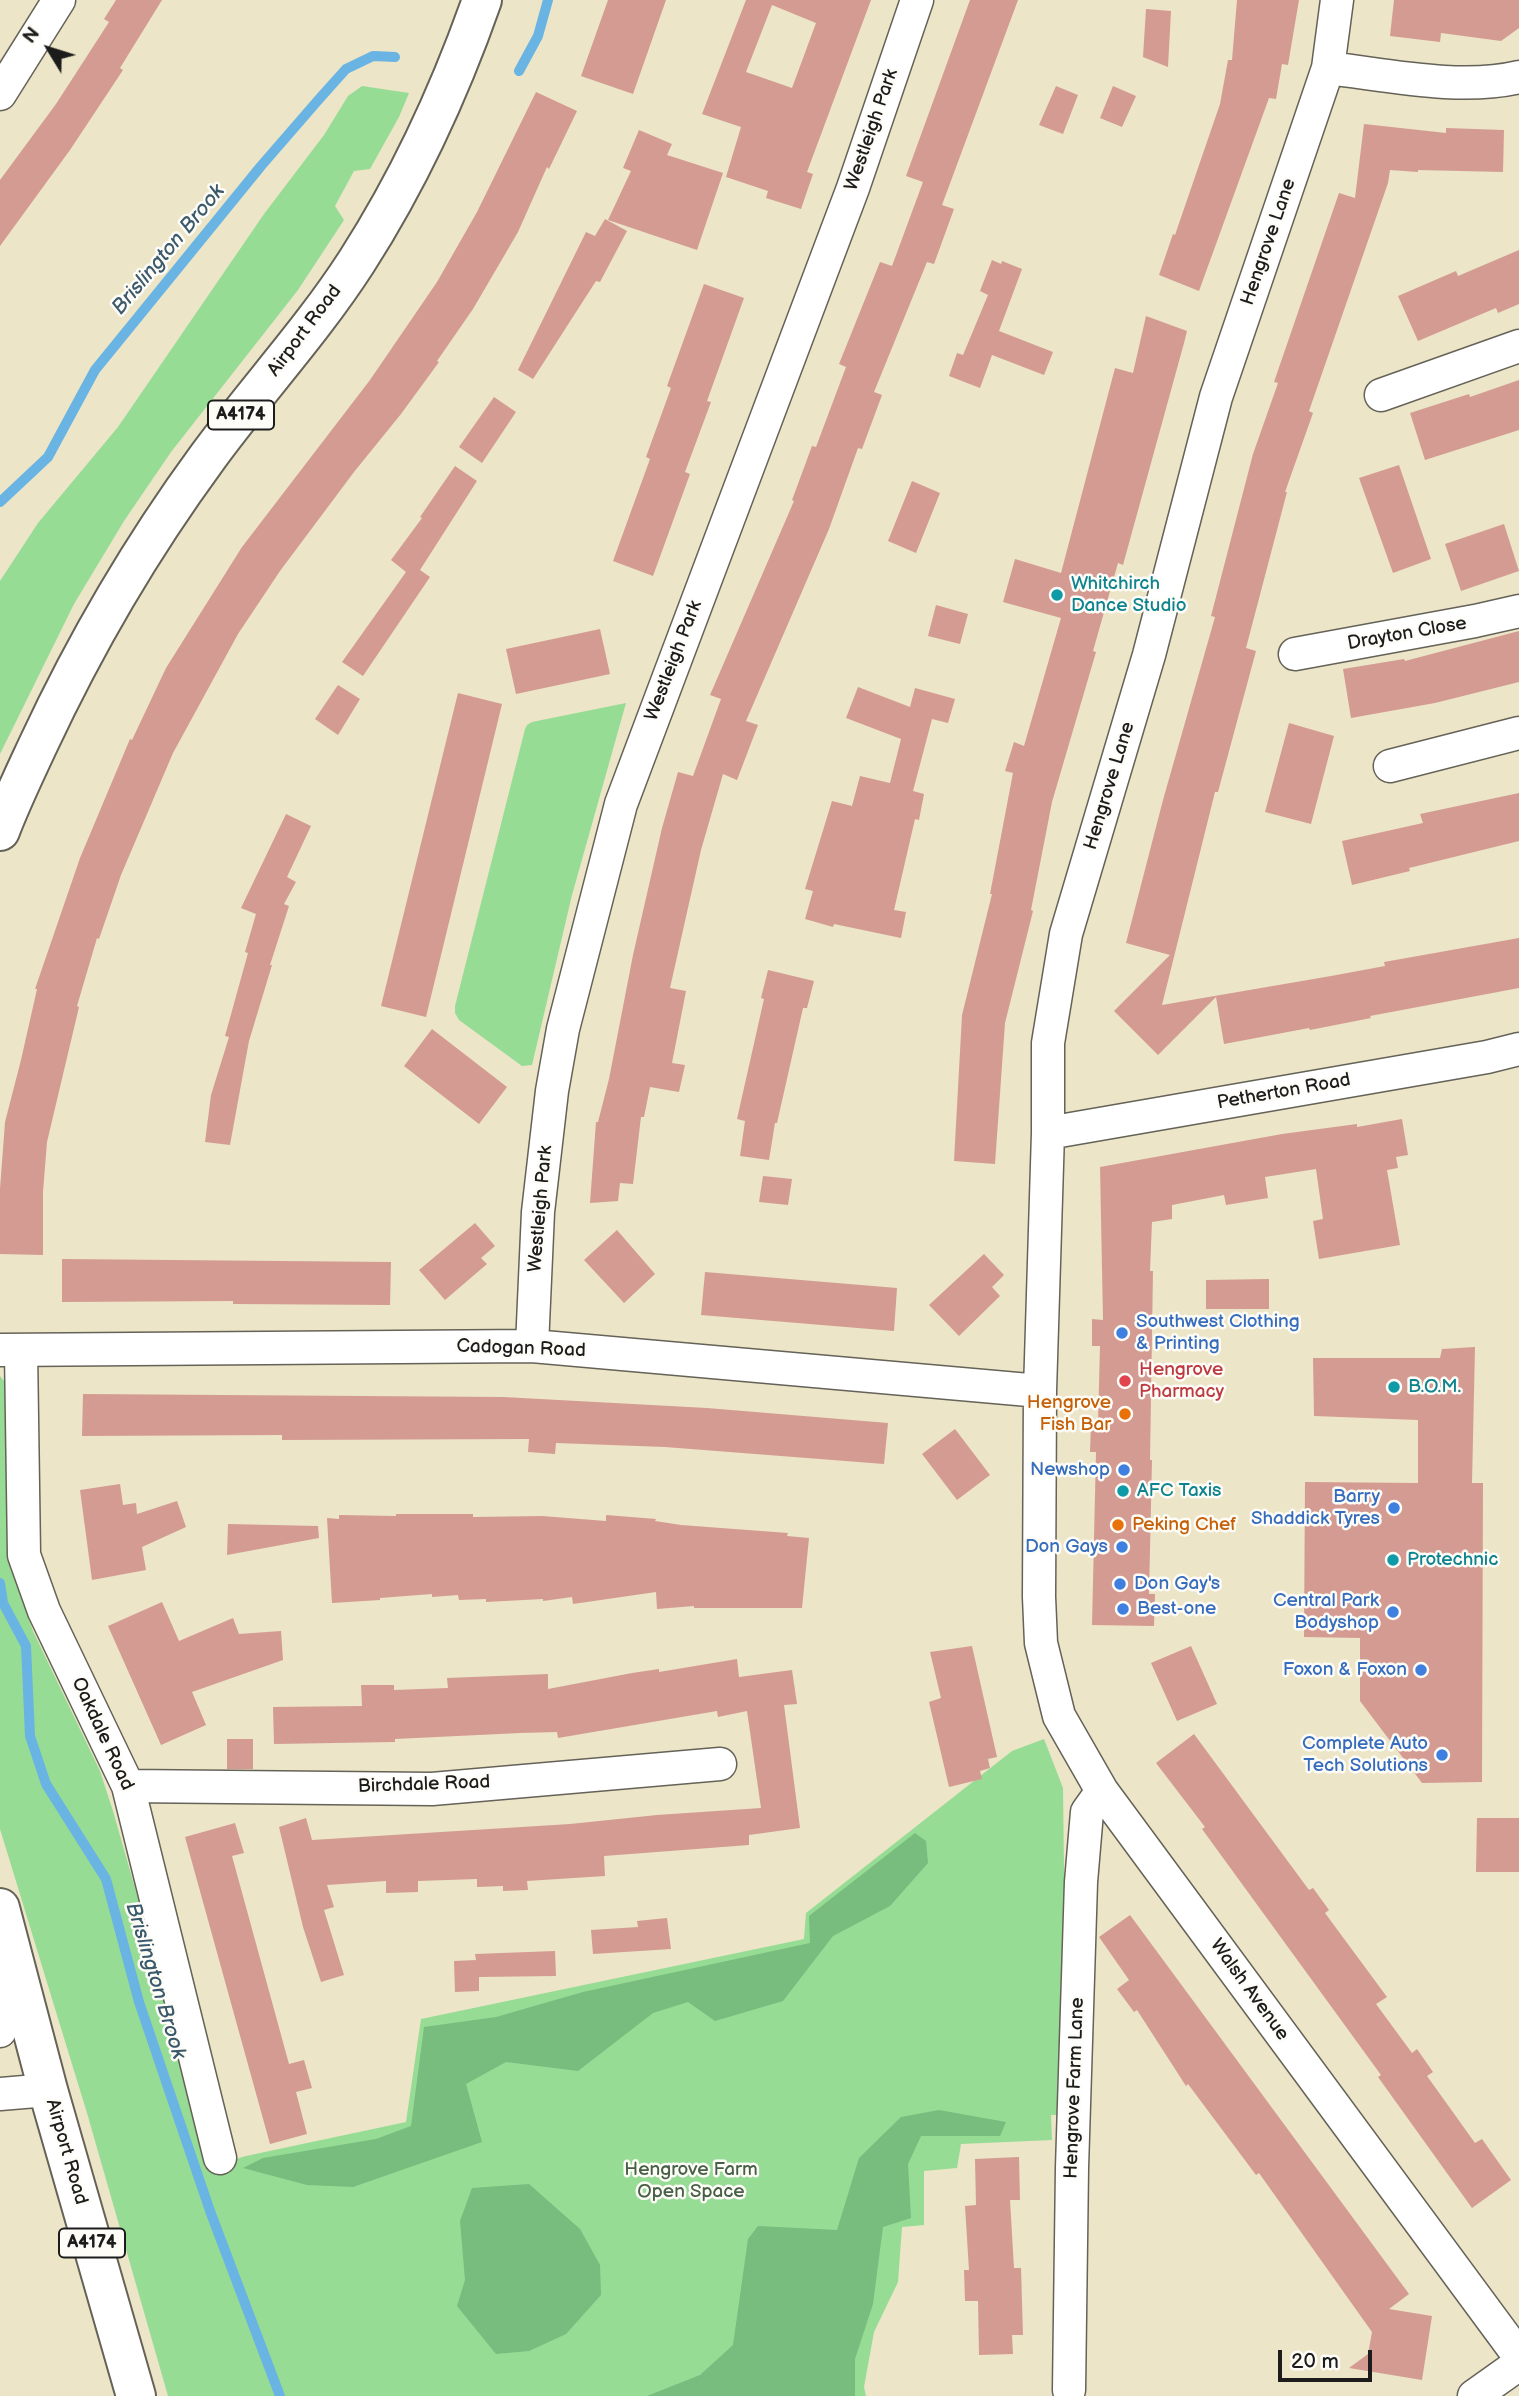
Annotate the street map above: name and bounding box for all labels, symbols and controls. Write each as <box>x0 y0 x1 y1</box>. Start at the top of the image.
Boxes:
north arrow <box>14 14 84 84</box>
text: N <box>19 23 46 48</box>
street label: Westleigh Park <box>841 66 903 194</box>
street label: Hengrove Lane <box>1237 176 1301 308</box>
water label: Brislington Brook <box>107 180 231 320</box>
street label: Airport Road <box>263 281 347 381</box>
road number: A4174 <box>208 400 274 430</box>
place label: Whitchirch Dance Studio <box>1071 573 1187 617</box>
marker: Whitchirch Dance Studio <box>1049 587 1065 603</box>
street label: Westleigh Park <box>641 598 707 724</box>
street label: Drayton Close <box>1346 612 1468 656</box>
street label: Hengrove Lane <box>1080 719 1140 853</box>
street label: Petherton Road <box>1216 1069 1352 1115</box>
street label: Westleigh Park <box>524 1145 558 1273</box>
place label: Southwest Clothing & Printing <box>1136 1311 1300 1355</box>
marker: Southwest Clothing & Printing <box>1114 1325 1130 1341</box>
street label: Cadogan Road <box>456 1335 586 1363</box>
place label: Hengrove Pharmacy <box>1139 1359 1224 1403</box>
marker: Hengrove Pharmacy <box>1117 1373 1133 1389</box>
place label: B.O.M. <box>1408 1376 1461 1398</box>
marker: B.O.M. <box>1386 1379 1402 1395</box>
place label: Hengrove Fish Bar <box>1027 1392 1111 1436</box>
marker: Hengrove Fish Bar <box>1117 1406 1133 1422</box>
place label: Newshop <box>1030 1459 1110 1481</box>
marker: Newshop <box>1116 1462 1132 1478</box>
place label: AFC Taxis <box>1137 1480 1221 1502</box>
marker: AFC Taxis <box>1115 1483 1131 1499</box>
place label: Barry Shaddick Tyres <box>1251 1486 1380 1530</box>
marker: Barry Shaddick Tyres <box>1386 1500 1402 1516</box>
place label: Peking Chef <box>1132 1514 1236 1536</box>
marker: Peking Chef <box>1110 1517 1126 1533</box>
place label: Don Gays <box>1025 1536 1108 1558</box>
marker: Don Gays <box>1114 1539 1130 1555</box>
place label: Protechnic <box>1407 1549 1498 1571</box>
marker: Protechnic <box>1385 1552 1401 1568</box>
place label: Don Gay's <box>1134 1573 1220 1595</box>
marker: Don Gay's <box>1112 1576 1128 1592</box>
place label: Central Park Bodyshop <box>1273 1590 1379 1634</box>
place label: Best-one <box>1137 1598 1216 1620</box>
marker: Best-one <box>1115 1601 1131 1617</box>
marker: Central Park Bodyshop <box>1385 1604 1401 1620</box>
place label: Foxon & Foxon <box>1283 1659 1407 1681</box>
marker: Foxon & Foxon <box>1413 1662 1429 1678</box>
street label: Oakdale Road <box>66 1674 138 1794</box>
place label: Complete Auto Tech Solutions <box>1302 1733 1428 1777</box>
marker: Complete Auto Tech Solutions <box>1434 1747 1450 1763</box>
street label: Birchdale Road <box>357 1771 491 1799</box>
water label: Brislington Brook <box>119 1900 191 2062</box>
street label: Walsh Avenue <box>1204 1935 1294 2045</box>
street label: Hengrove Farm Lane <box>1060 1997 1090 2179</box>
street label: Airport Road <box>40 2097 92 2207</box>
park label: Hengrove Farm Open Space <box>624 2159 758 2203</box>
road number: A4174 <box>59 2228 125 2258</box>
scale bar <box>1281 2336 1376 2380</box>
text: 20 m <box>1291 2349 1339 2374</box>

